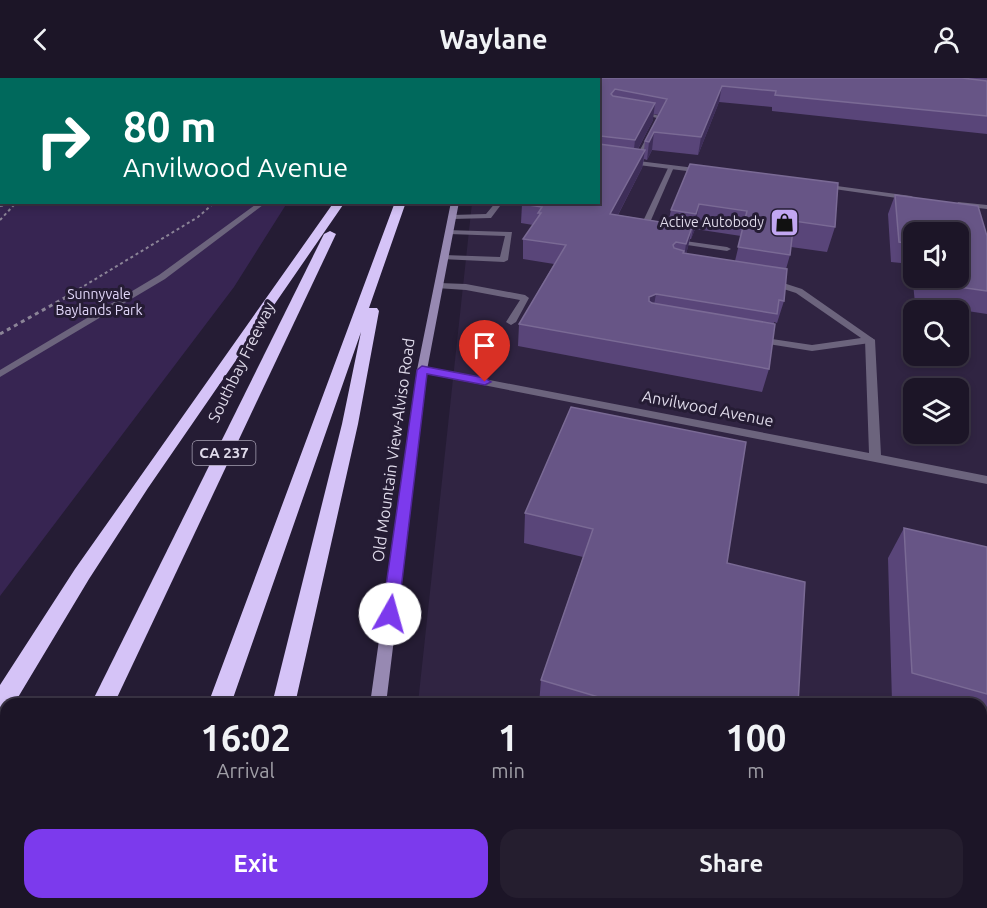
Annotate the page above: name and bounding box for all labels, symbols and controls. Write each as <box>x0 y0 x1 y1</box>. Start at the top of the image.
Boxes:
icon: back <box>24 23 57 56</box>
icon: person <box>930 23 963 56</box>
text: Waylane <box>440 24 547 54</box>
icon: right <box>24 102 102 180</box>
text: 80 m <box>123 103 217 150</box>
text: Anvilwood Avenue <box>123 152 348 182</box>
shop icon: Active Autobody <box>769 206 801 238</box>
place label: Active Autobody <box>660 214 764 230</box>
map controls <box>903 222 969 444</box>
button: sound <box>903 222 969 288</box>
park label: Sunnyvale Baylands Park <box>56 286 143 318</box>
street label: Southbay Freeway <box>204 299 278 425</box>
button: search <box>903 300 969 366</box>
pin <box>459 320 510 382</box>
icon: arrive <box>468 329 501 362</box>
street label: Old Mountain View-Alviso Road <box>368 337 418 563</box>
button: layers <box>903 378 969 444</box>
street label: Anvilwood Avenue <box>641 386 775 430</box>
road number: CA 237 <box>192 441 256 465</box>
position arrow <box>358 582 422 646</box>
text: 16:02 <box>201 717 291 758</box>
text: 1 <box>498 717 518 758</box>
text: 100 <box>725 717 786 758</box>
text: Arrival <box>217 759 275 782</box>
text: min <box>491 759 525 782</box>
text: m <box>747 759 765 782</box>
button: Exit <box>24 829 488 898</box>
button: Share <box>500 829 963 898</box>

